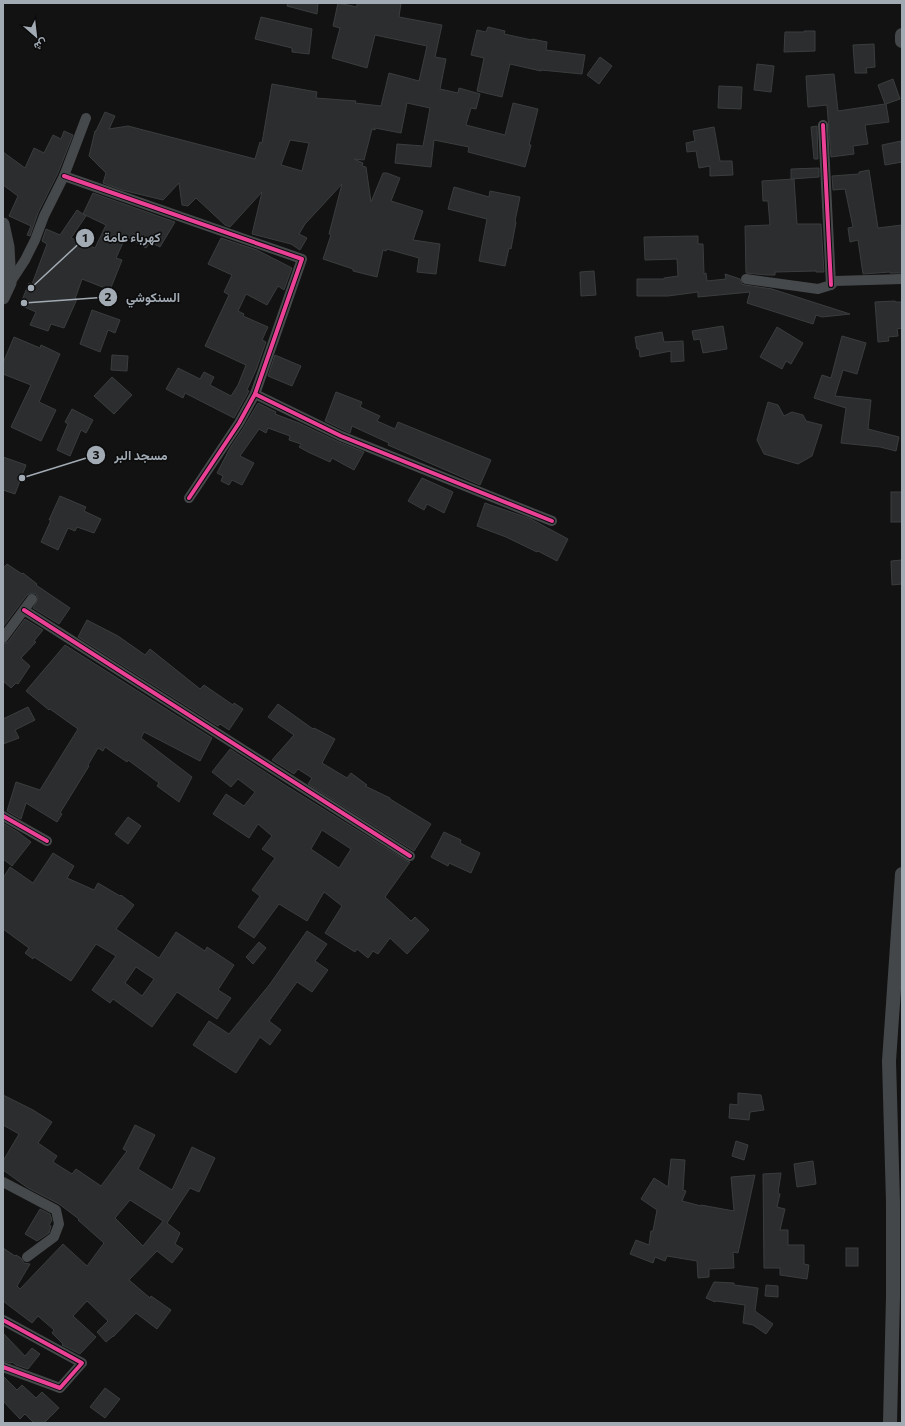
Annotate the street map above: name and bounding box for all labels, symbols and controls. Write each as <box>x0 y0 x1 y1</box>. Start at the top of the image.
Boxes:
north arrow <box>16 16 56 56</box>
text: ش <box>32 36 50 54</box>
callout: كهرباء عامة <box>75 225 168 250</box>
text: كهرباء عامة <box>103 229 161 246</box>
text: 1 <box>82 230 88 244</box>
callout: السنكوشي <box>98 285 188 310</box>
text: 2 <box>105 289 112 303</box>
text: السنكوشي <box>126 289 180 308</box>
callout: مسجد البر <box>86 443 175 468</box>
text: 3 <box>93 447 100 461</box>
text: مسجد البر <box>113 447 168 464</box>

